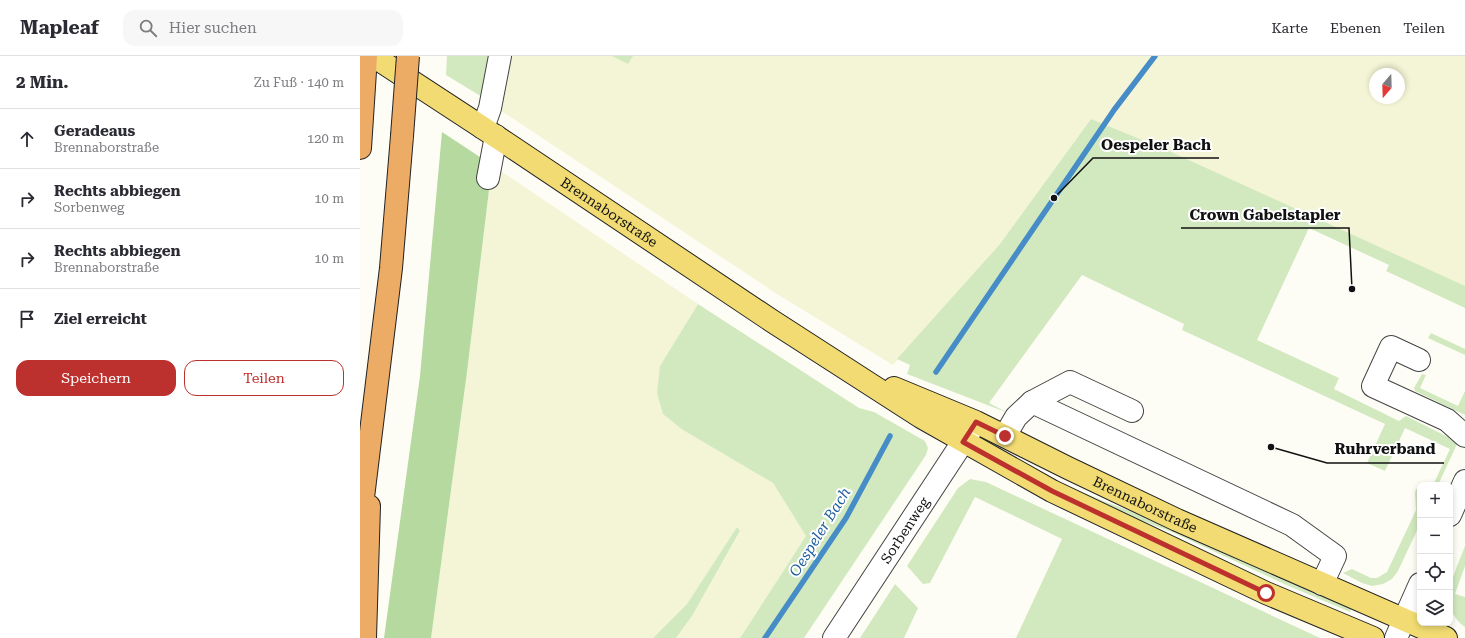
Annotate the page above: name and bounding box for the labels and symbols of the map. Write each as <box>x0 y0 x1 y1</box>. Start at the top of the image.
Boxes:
north arrow <box>1369 68 1405 104</box>
callout: Oespeler Bach <box>1093 131 1219 158</box>
text: Oespeler Bach <box>1101 136 1211 154</box>
street label: Brennaborstraße <box>558 174 661 250</box>
callout: Crown Gabelstapler <box>1181 201 1349 228</box>
text: Crown Gabelstapler <box>1189 206 1341 224</box>
route end <box>996 427 1014 445</box>
callout: Ruhrverband <box>1327 436 1444 463</box>
text: Ruhrverband <box>1335 440 1435 458</box>
street label: Brennaborstraße <box>1090 473 1200 536</box>
water label: Oespeler Bach <box>785 484 855 580</box>
street label: Sorbenweg <box>877 494 932 566</box>
route start <box>1257 584 1275 602</box>

